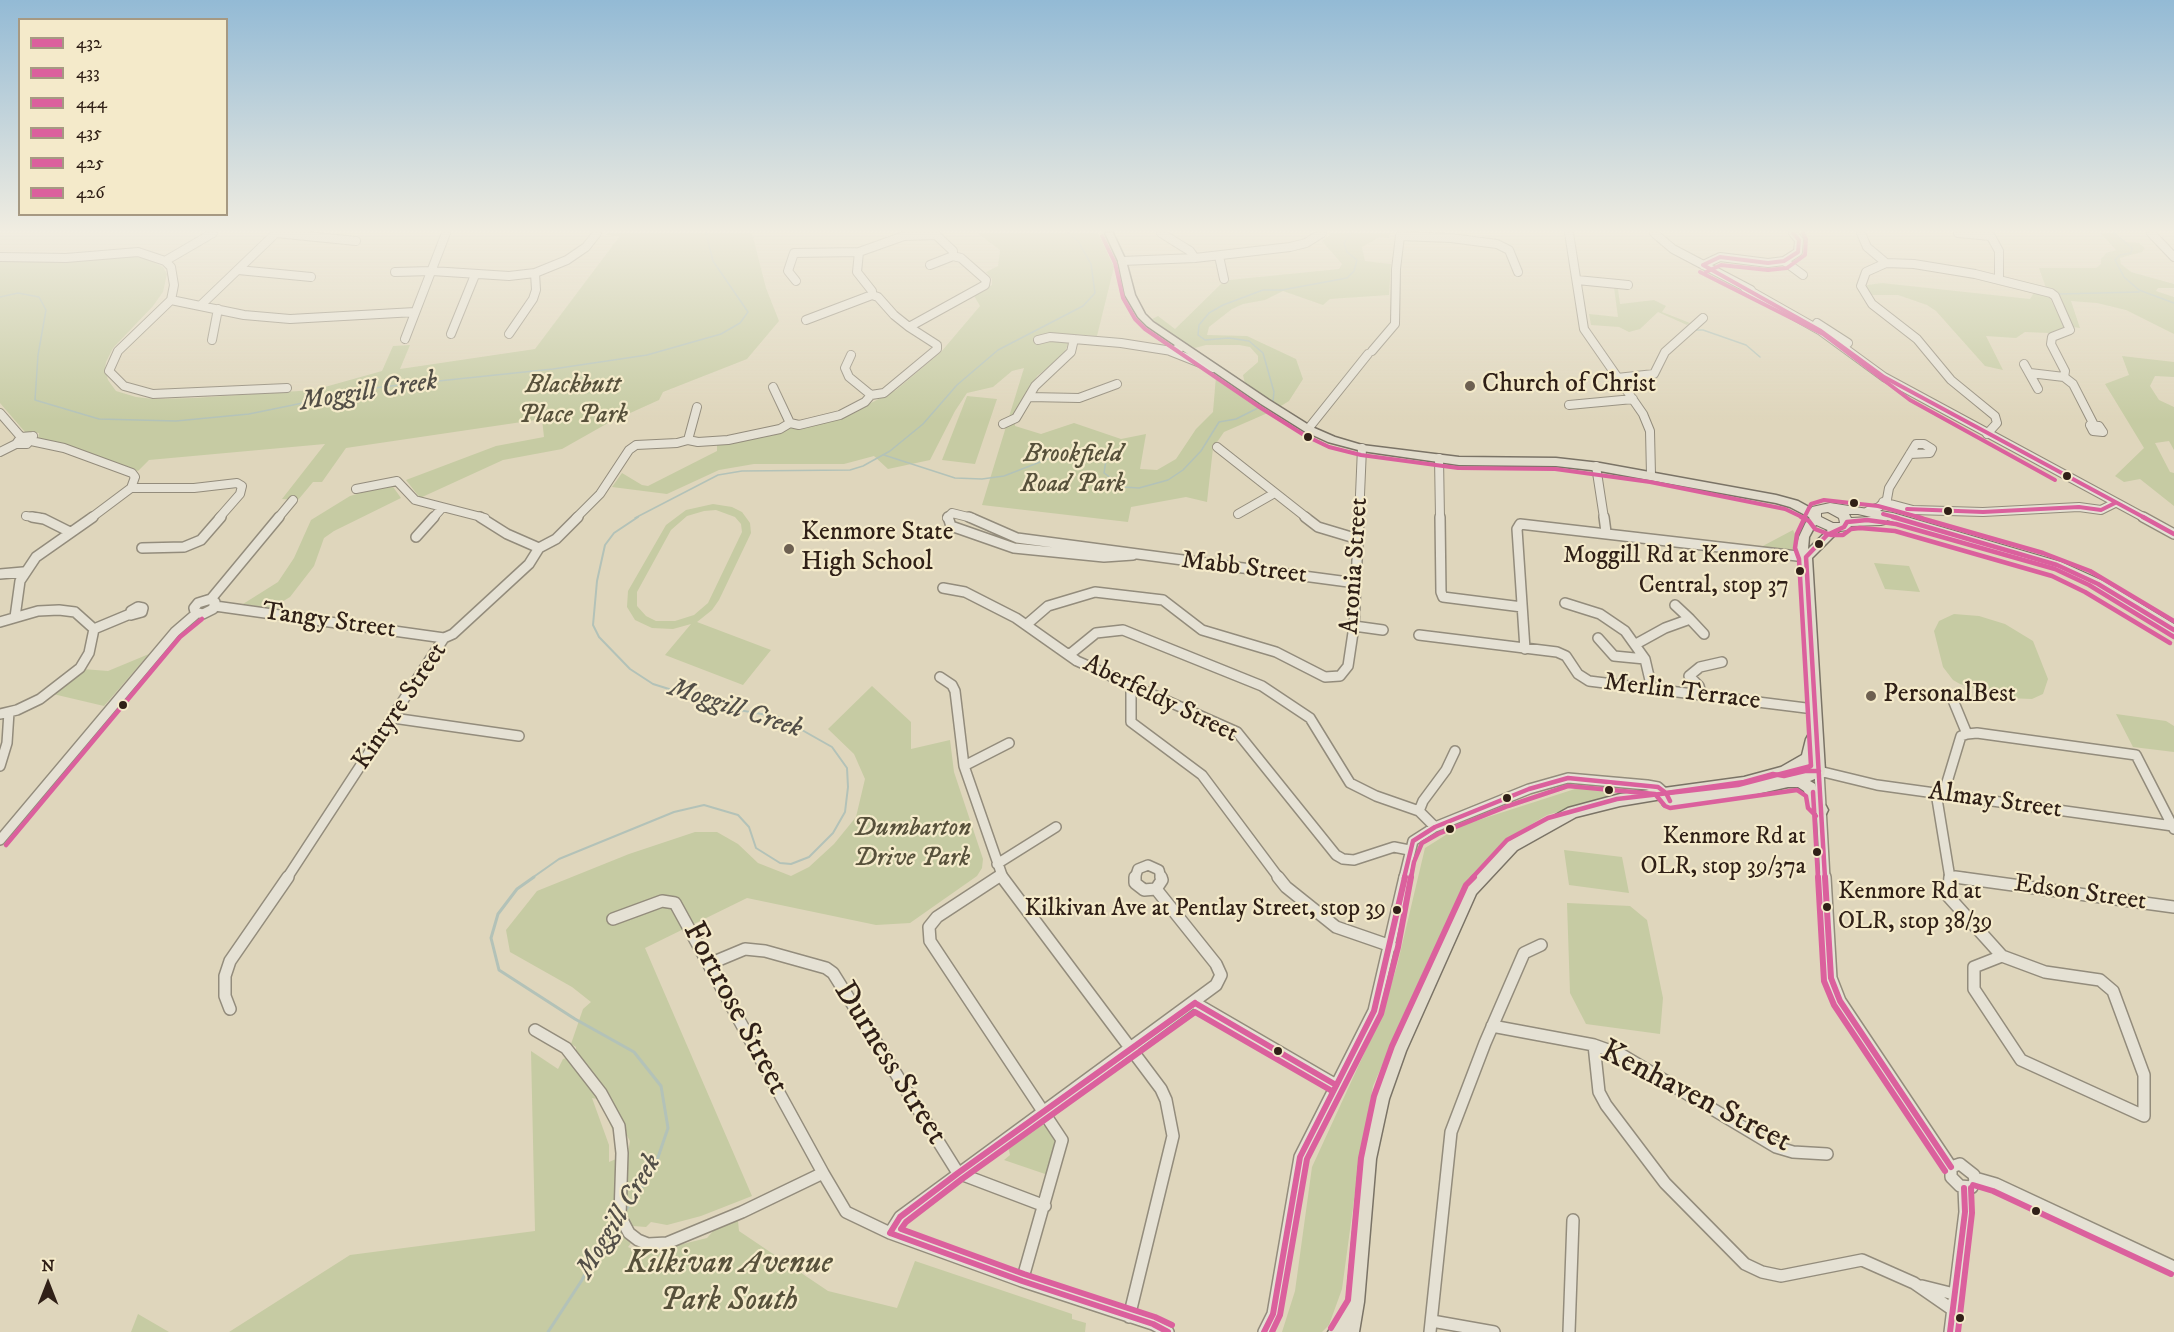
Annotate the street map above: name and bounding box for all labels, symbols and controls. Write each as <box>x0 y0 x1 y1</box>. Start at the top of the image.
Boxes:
legend <box>18 18 228 216</box>
text: 432 <box>76 32 102 54</box>
text: 433 <box>76 62 100 84</box>
text: 444 <box>76 92 107 114</box>
text: 435 <box>76 122 102 144</box>
text: 425 <box>76 152 104 174</box>
text: 426 <box>76 182 105 204</box>
water label: Moggill Creek <box>298 366 440 420</box>
place label: Church of Christ <box>1482 370 1656 402</box>
park label: Blackbutt Place Park <box>518 371 628 432</box>
marker: Church of Christ <box>1463 379 1477 393</box>
unlabelled marker <box>1302 431 1314 443</box>
park label: Brookfield Road Park <box>1021 440 1125 502</box>
unlabelled marker <box>2061 470 2073 482</box>
street label: Aronia Street <box>1336 496 1376 636</box>
unlabelled marker <box>1848 497 1860 509</box>
unlabelled marker <box>1942 505 1954 517</box>
place label: Kenmore State High School <box>801 518 953 580</box>
unlabelled marker <box>1813 538 1825 550</box>
marker: Kenmore State High School <box>782 542 796 556</box>
place label: Moggill Rd at Kenmore Central, stop 37 <box>1563 543 1789 599</box>
street label: Mabb Street <box>1179 546 1309 592</box>
marker: Moggill Rd at Kenmore Central, stop 37 <box>1794 565 1806 577</box>
street label: Tangy Street <box>260 597 398 647</box>
street label: Kintyre Street <box>347 638 455 776</box>
street label: Aberfeldy Street <box>1078 649 1242 751</box>
street label: Merlin Terrace <box>1602 668 1762 718</box>
water label: Moggill Creek <box>664 673 806 747</box>
place label: PersonalBest <box>1883 680 2016 712</box>
marker: PersonalBest <box>1864 689 1878 703</box>
unlabelled marker <box>117 699 129 711</box>
street label: Almay Street <box>1926 777 2064 827</box>
unlabelled marker <box>1603 784 1615 796</box>
unlabelled marker <box>1501 792 1513 804</box>
park label: Dumbarton Drive Park <box>853 814 971 876</box>
unlabelled marker <box>1444 823 1456 835</box>
place label: Kenmore Rd at OLR, stop 39/37a <box>1641 824 1806 880</box>
marker: Kenmore Rd at OLR, stop 39/37a <box>1811 846 1823 858</box>
street label: Edson Street <box>2012 869 2148 919</box>
place label: Kenmore Rd at OLR, stop 38/39 <box>1838 879 1993 935</box>
place label: Kilkivan Ave at Pentlay Street, stop 39 <box>1024 896 1386 924</box>
marker: Kenmore Rd at OLR, stop 38/39 <box>1821 901 1833 913</box>
marker: Kilkivan Ave at Pentlay Street, stop 39 <box>1391 904 1403 916</box>
street label: Fortrose Street <box>672 916 796 1102</box>
street label: Durness Street <box>824 975 954 1153</box>
street label: Kenhaven Street <box>1593 1033 1797 1163</box>
unlabelled marker <box>1272 1045 1284 1057</box>
water label: Moggill Creek <box>570 1149 670 1285</box>
unlabelled marker <box>2030 1205 2042 1217</box>
park label: Kilkivan Avenue Park South <box>626 1246 832 1321</box>
north arrow <box>18 1254 78 1314</box>
text: N <box>41 1256 55 1276</box>
unlabelled marker <box>1954 1312 1966 1324</box>

